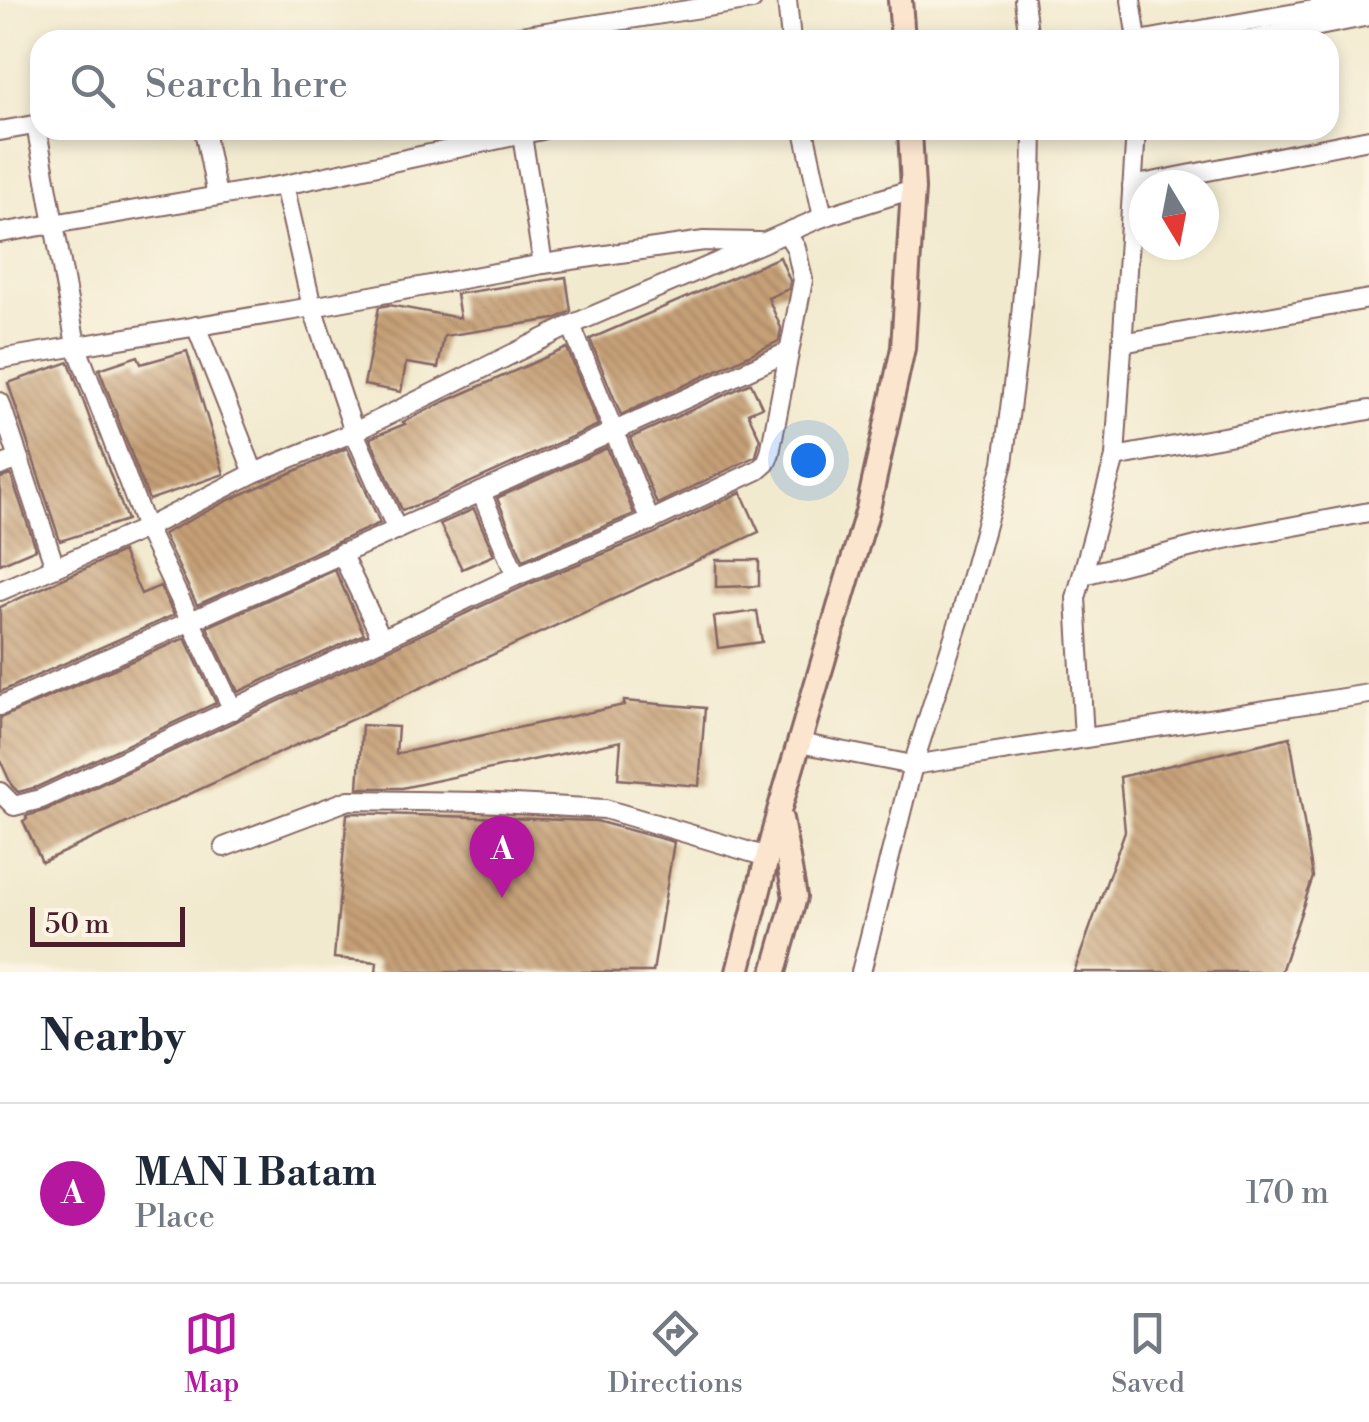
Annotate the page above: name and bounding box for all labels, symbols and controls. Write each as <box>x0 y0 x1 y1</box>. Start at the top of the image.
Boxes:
search box <box>30 30 1339 140</box>
icon: search <box>65 58 120 113</box>
text: Search here <box>145 62 348 109</box>
north arrow <box>1129 170 1219 260</box>
your location <box>783 435 834 486</box>
pin: A <box>470 816 534 898</box>
scale bar <box>30 902 185 946</box>
text: 50 m <box>45 907 109 942</box>
text: Nearby <box>40 1011 185 1064</box>
text: MAN 1 Batam <box>135 1150 377 1197</box>
text: A <box>61 1173 84 1213</box>
text: 170 m <box>1246 1173 1329 1213</box>
text: Place <box>135 1197 215 1237</box>
tab: Map <box>184 1306 239 1401</box>
tab: Directions <box>608 1306 743 1401</box>
tab: Saved <box>1111 1306 1185 1401</box>

